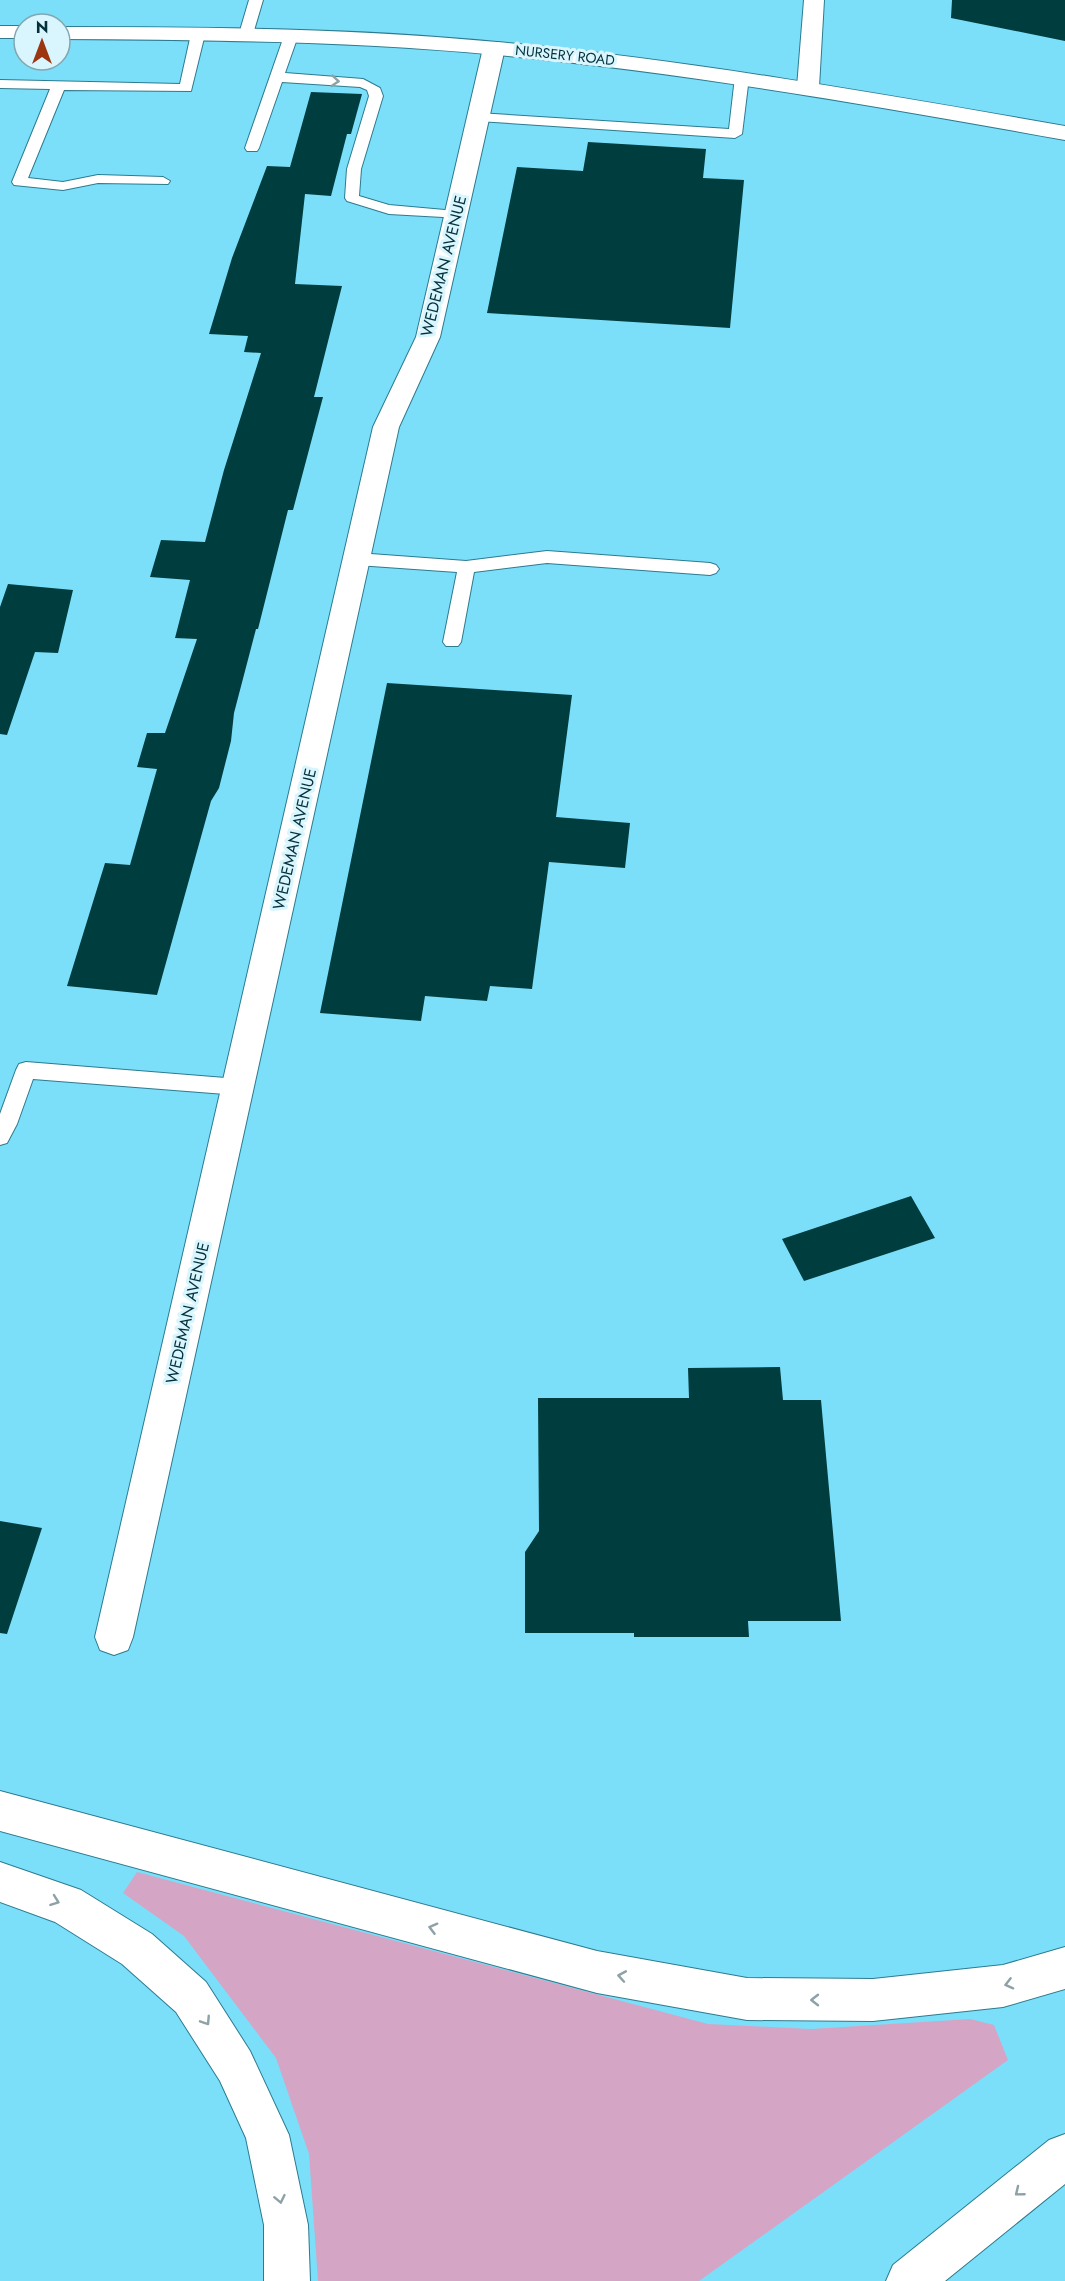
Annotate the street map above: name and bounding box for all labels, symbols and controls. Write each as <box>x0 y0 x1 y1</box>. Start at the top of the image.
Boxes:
north arrow <box>12 12 72 72</box>
text: N <box>36 16 48 39</box>
street label: NURSERY ROAD <box>514 40 616 70</box>
one-way arrow <box>330 74 339 87</box>
street label: WEDEMAN AVENUE <box>415 193 472 339</box>
street label: WEDEMAN AVENUE <box>267 766 322 912</box>
street label: WEDEMAN AVENUE <box>160 1240 215 1386</box>
one-way arrow <box>49 1894 60 1907</box>
one-way arrow <box>428 1923 439 1935</box>
one-way arrow <box>617 1971 627 1983</box>
one-way arrow <box>1004 1976 1014 1989</box>
one-way arrow <box>810 1994 819 2006</box>
one-way arrow <box>198 2015 210 2025</box>
one-way arrow <box>1015 2185 1026 2196</box>
one-way arrow <box>273 2194 286 2204</box>

